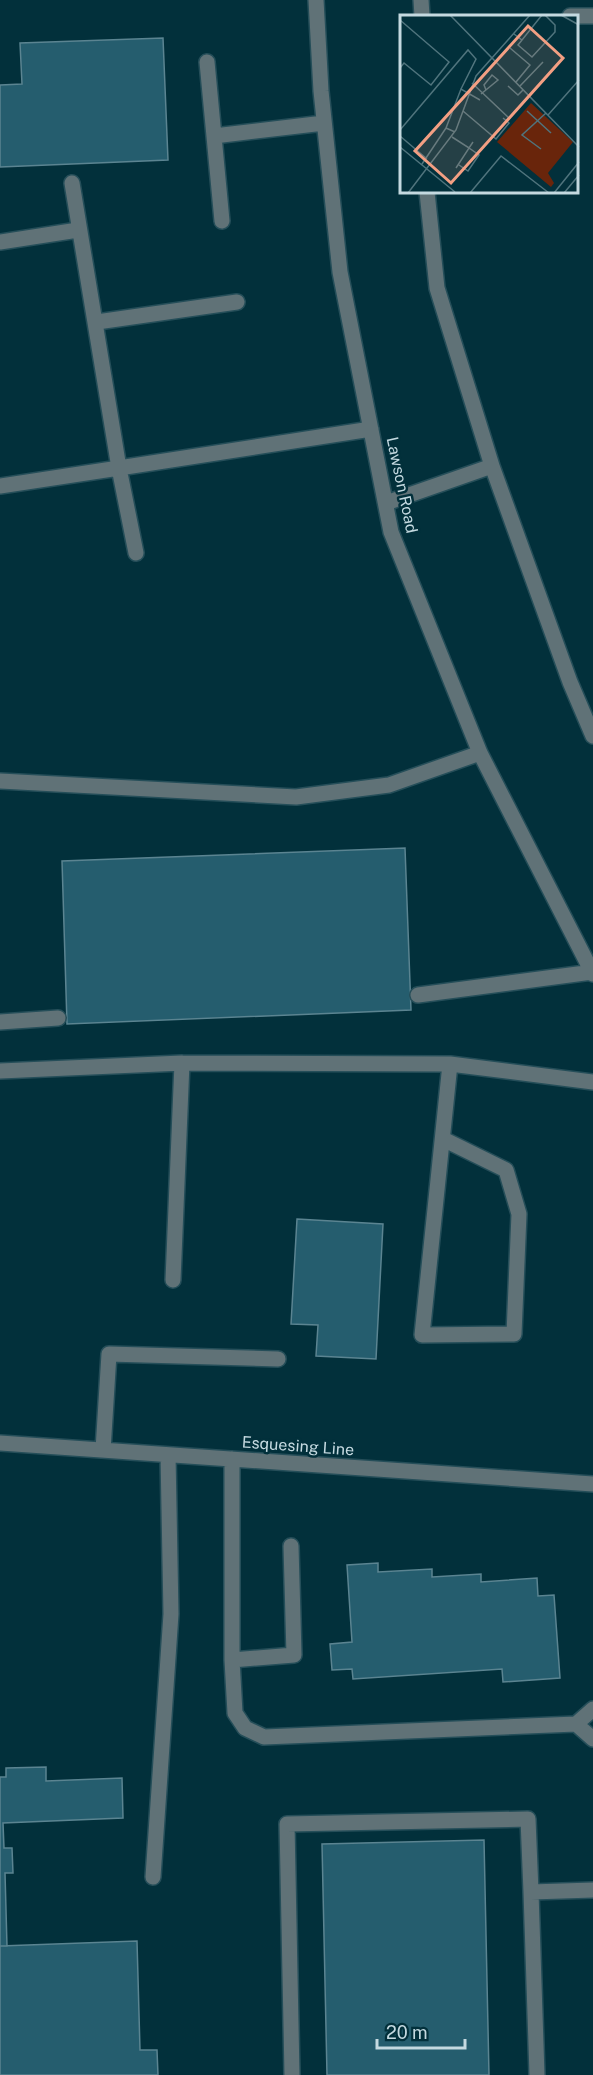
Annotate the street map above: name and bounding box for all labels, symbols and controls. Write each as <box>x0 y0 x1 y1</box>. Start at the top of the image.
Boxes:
inset map <box>400 15 578 194</box>
street label: Lawson Road <box>383 435 421 535</box>
street label: Esquesing Line <box>241 1433 355 1459</box>
scale bar <box>377 2012 466 2050</box>
text: 20 m <box>386 2022 428 2043</box>

